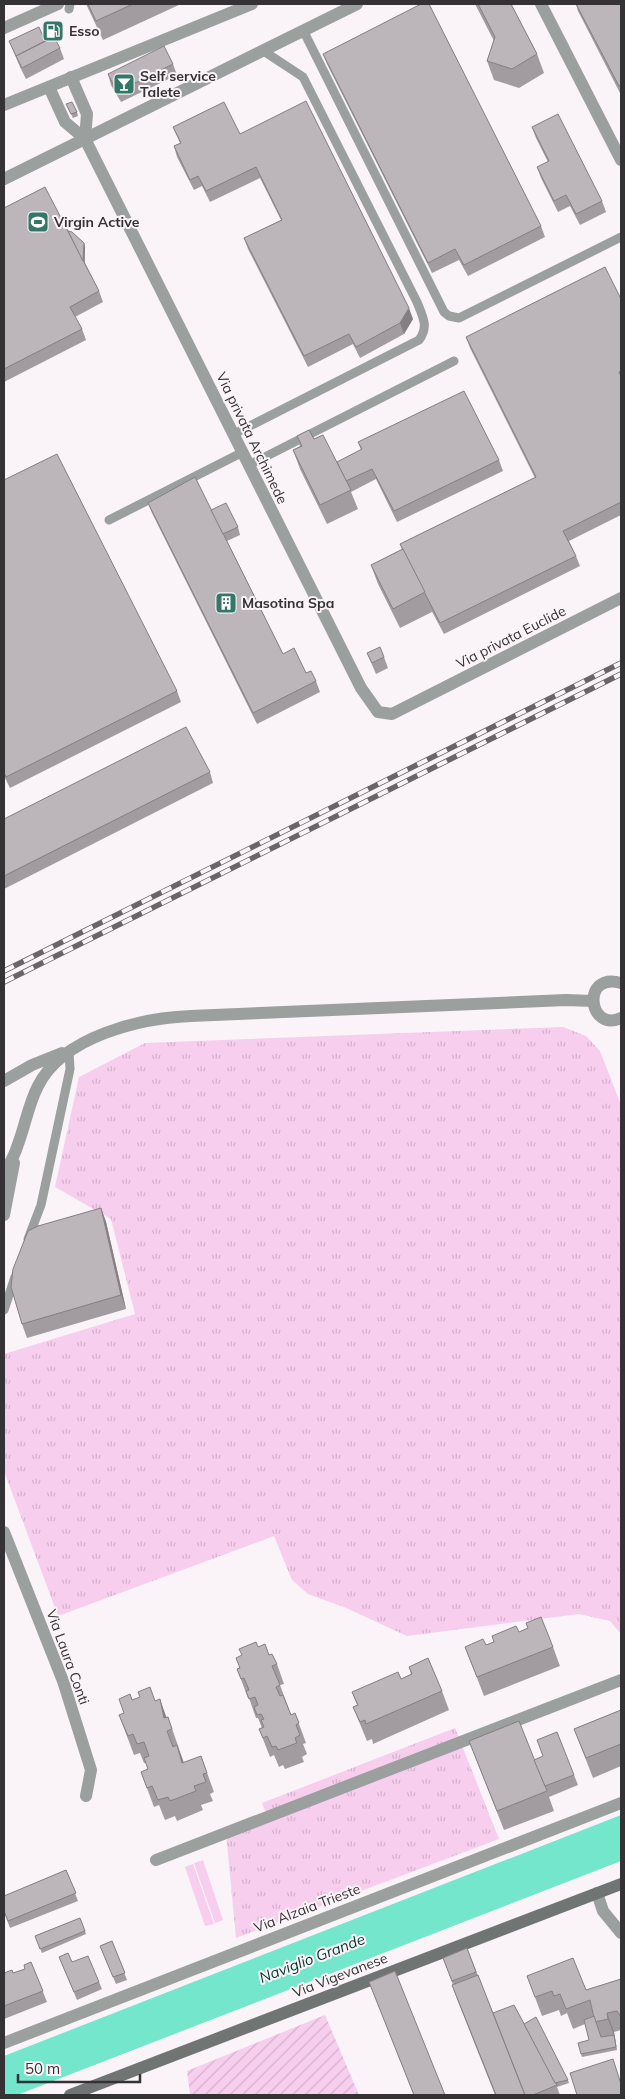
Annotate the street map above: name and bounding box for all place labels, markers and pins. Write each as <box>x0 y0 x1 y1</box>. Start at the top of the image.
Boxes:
fuel station icon: Esso <box>41 19 65 43</box>
place label: Esso <box>69 22 100 40</box>
place label: Self service Talete <box>140 67 216 101</box>
bar icon: Self service Talete <box>112 72 136 96</box>
sports icon: Virgin Active <box>26 210 50 234</box>
place label: Virgin Active <box>53 213 140 231</box>
building icon: Masotina Spa <box>214 591 238 615</box>
place label: Masotina Spa <box>242 594 334 612</box>

